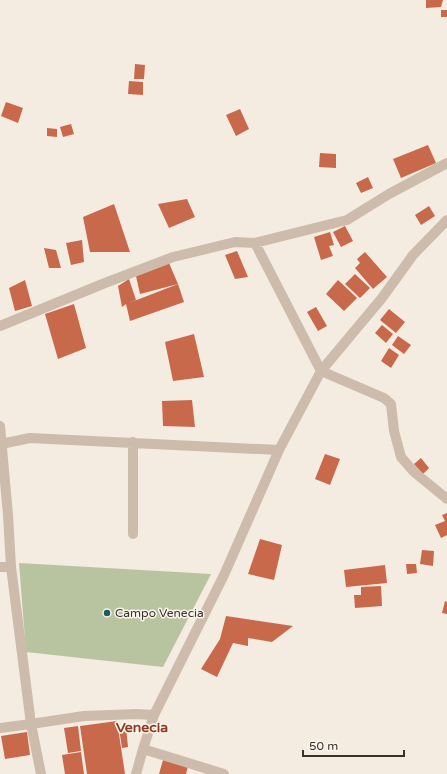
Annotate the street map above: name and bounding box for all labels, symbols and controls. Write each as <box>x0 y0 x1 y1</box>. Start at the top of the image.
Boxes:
place label: Campo Venecia <box>115 606 204 620</box>
marker: Campo Venecia <box>102 608 112 618</box>
district label: Venecia <box>116 719 168 736</box>
scale bar <box>303 732 404 758</box>
text: 50 m <box>309 739 338 753</box>

